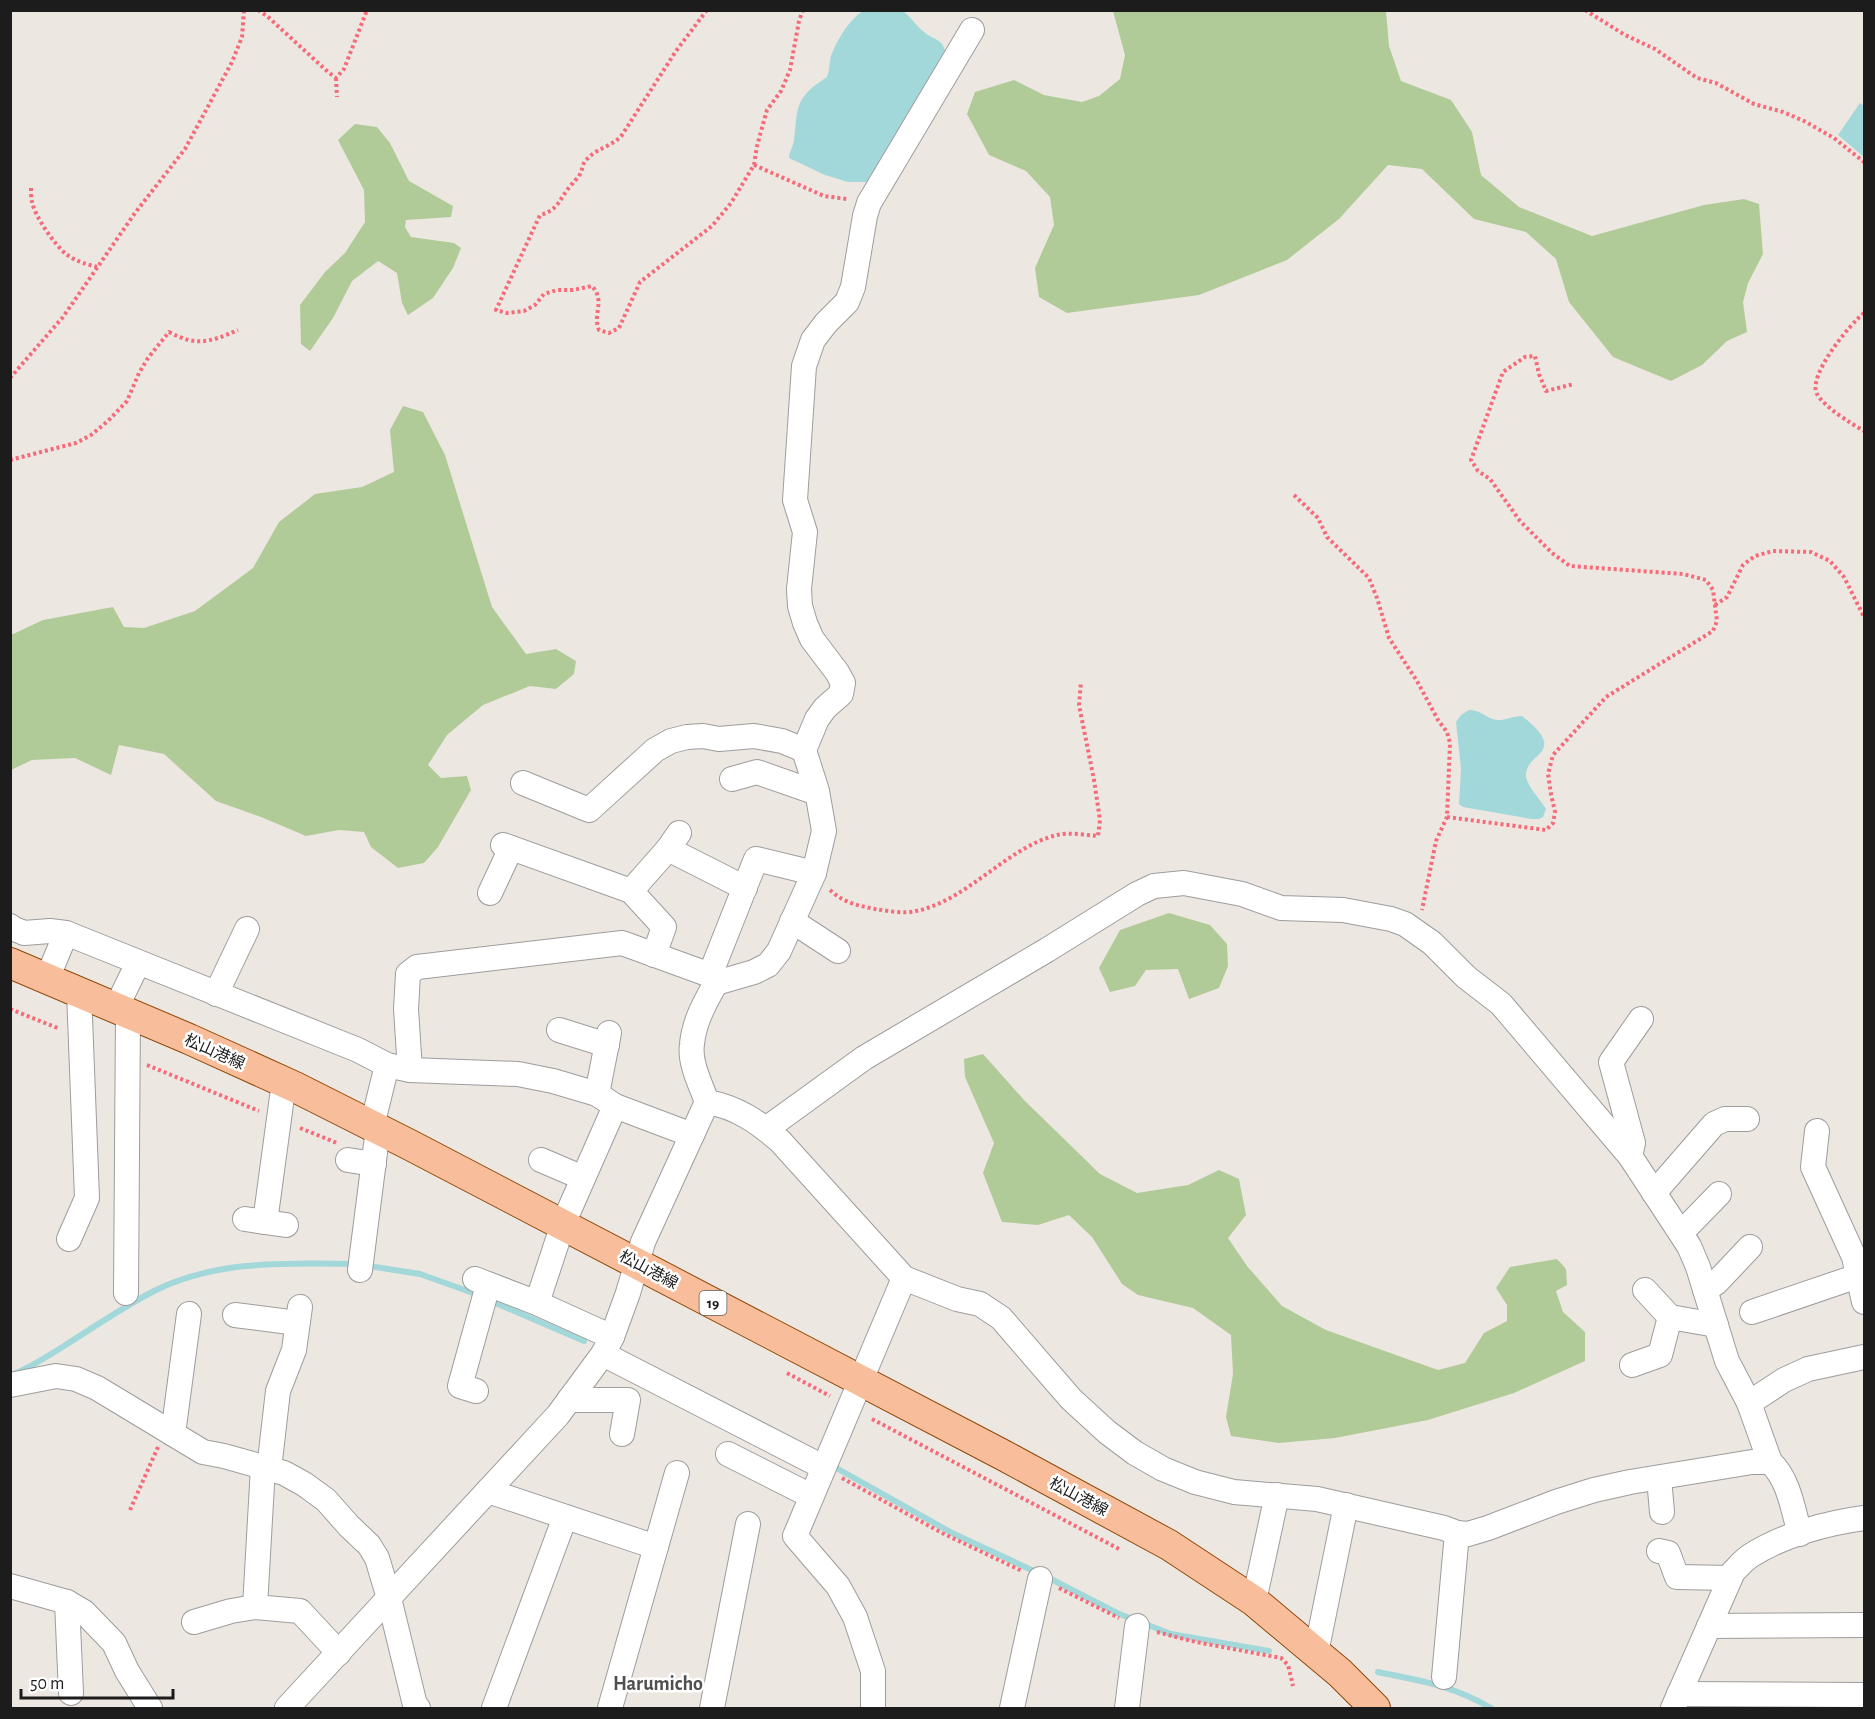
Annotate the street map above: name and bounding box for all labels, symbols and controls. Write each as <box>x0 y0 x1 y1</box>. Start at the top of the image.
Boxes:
street label: 松山港線 <box>182 1031 247 1072</box>
street label: 松山港線 <box>617 1247 681 1292</box>
road number: 19 <box>700 1291 726 1315</box>
street label: 松山港線 <box>1047 1474 1111 1519</box>
scale bar <box>21 1662 172 1700</box>
district label: Harumicho <box>613 1674 703 1694</box>
text: 50 m <box>30 1675 64 1693</box>

